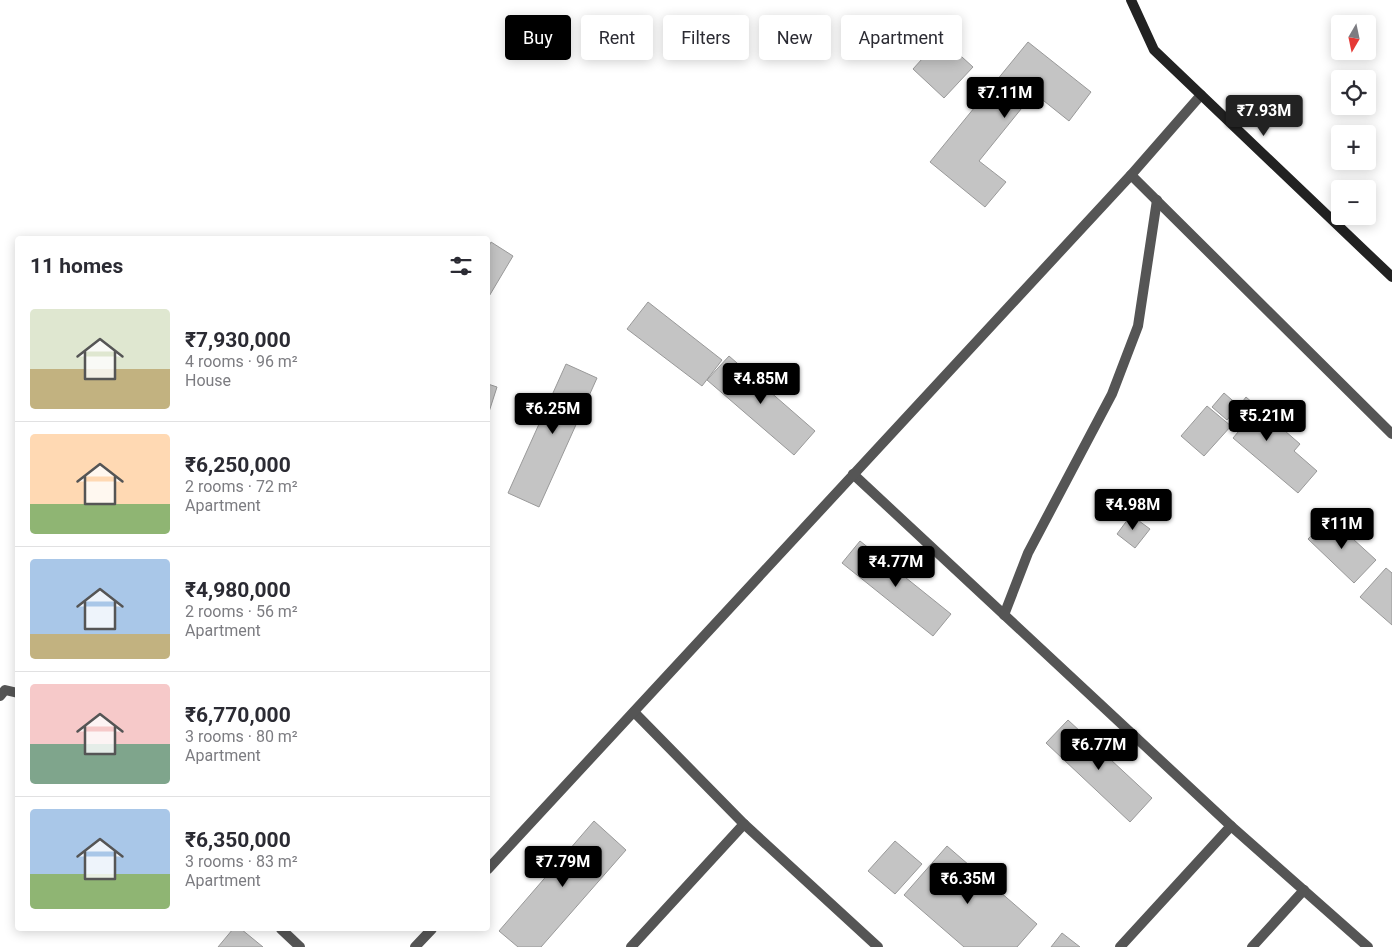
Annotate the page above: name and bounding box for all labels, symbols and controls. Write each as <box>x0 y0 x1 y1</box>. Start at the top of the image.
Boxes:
chip: Buy <box>505 15 571 60</box>
chip: Rent <box>581 15 653 60</box>
chip: Filters <box>663 15 749 60</box>
chip: New <box>759 15 831 60</box>
chip: Apartment <box>841 15 962 60</box>
north arrow <box>1331 15 1376 60</box>
map controls <box>1331 15 1376 225</box>
button: locate <box>1331 70 1376 115</box>
pin: ₹7.11M <box>964 76 1046 119</box>
text: ₹7.11M <box>978 83 1032 102</box>
pin: ₹7.93M <box>1223 94 1305 137</box>
text: ₹7.93M <box>1237 101 1291 120</box>
button: + <box>1331 125 1376 170</box>
button: − <box>1331 180 1376 225</box>
icon: filters <box>447 252 475 280</box>
text: 11 homes <box>30 254 123 278</box>
text: ₹7,930,000 <box>185 328 291 352</box>
icon: home <box>70 329 130 389</box>
text: 4 rooms · 96 m² <box>185 352 298 371</box>
pin: ₹4.85M <box>720 362 802 405</box>
text: ₹4.85M <box>734 369 788 388</box>
text: House <box>185 371 231 390</box>
pin: ₹6.25M <box>512 392 594 435</box>
text: ₹6.25M <box>526 399 580 418</box>
pin: ₹5.21M <box>1226 400 1308 442</box>
text: ₹5.21M <box>1240 406 1294 425</box>
text: ₹6,250,000 <box>185 453 291 477</box>
icon: home <box>70 454 130 514</box>
text: 2 rooms · 72 m² <box>185 477 298 496</box>
pin: ₹4.98M <box>1092 488 1174 531</box>
text: ₹4.98M <box>1106 495 1160 514</box>
text: Apartment <box>185 496 261 515</box>
pin: ₹11M <box>1312 508 1372 550</box>
text: ₹11M <box>1322 514 1362 533</box>
pin: ₹4.77M <box>855 546 937 588</box>
text: ₹4.77M <box>869 552 923 571</box>
text: ₹4,980,000 <box>185 578 291 602</box>
icon: home <box>70 579 130 639</box>
text: 2 rooms · 56 m² <box>185 602 298 621</box>
text: Apartment <box>185 621 261 640</box>
text: ₹6,770,000 <box>185 703 291 727</box>
icon: home <box>70 704 130 764</box>
text: 3 rooms · 80 m² <box>185 727 298 746</box>
pin: ₹6.77M <box>1058 728 1140 771</box>
text: ₹6.77M <box>1072 735 1126 754</box>
text: Apartment <box>185 746 261 765</box>
text: ₹6,350,000 <box>185 828 291 852</box>
icon: home <box>70 829 130 889</box>
pin: ₹7.79M <box>522 846 604 888</box>
text: 3 rooms · 83 m² <box>185 852 298 871</box>
text: ₹7.79M <box>536 852 590 871</box>
pin: ₹6.35M <box>927 862 1009 905</box>
text: ₹6.35M <box>941 869 995 888</box>
text: Apartment <box>185 871 261 890</box>

